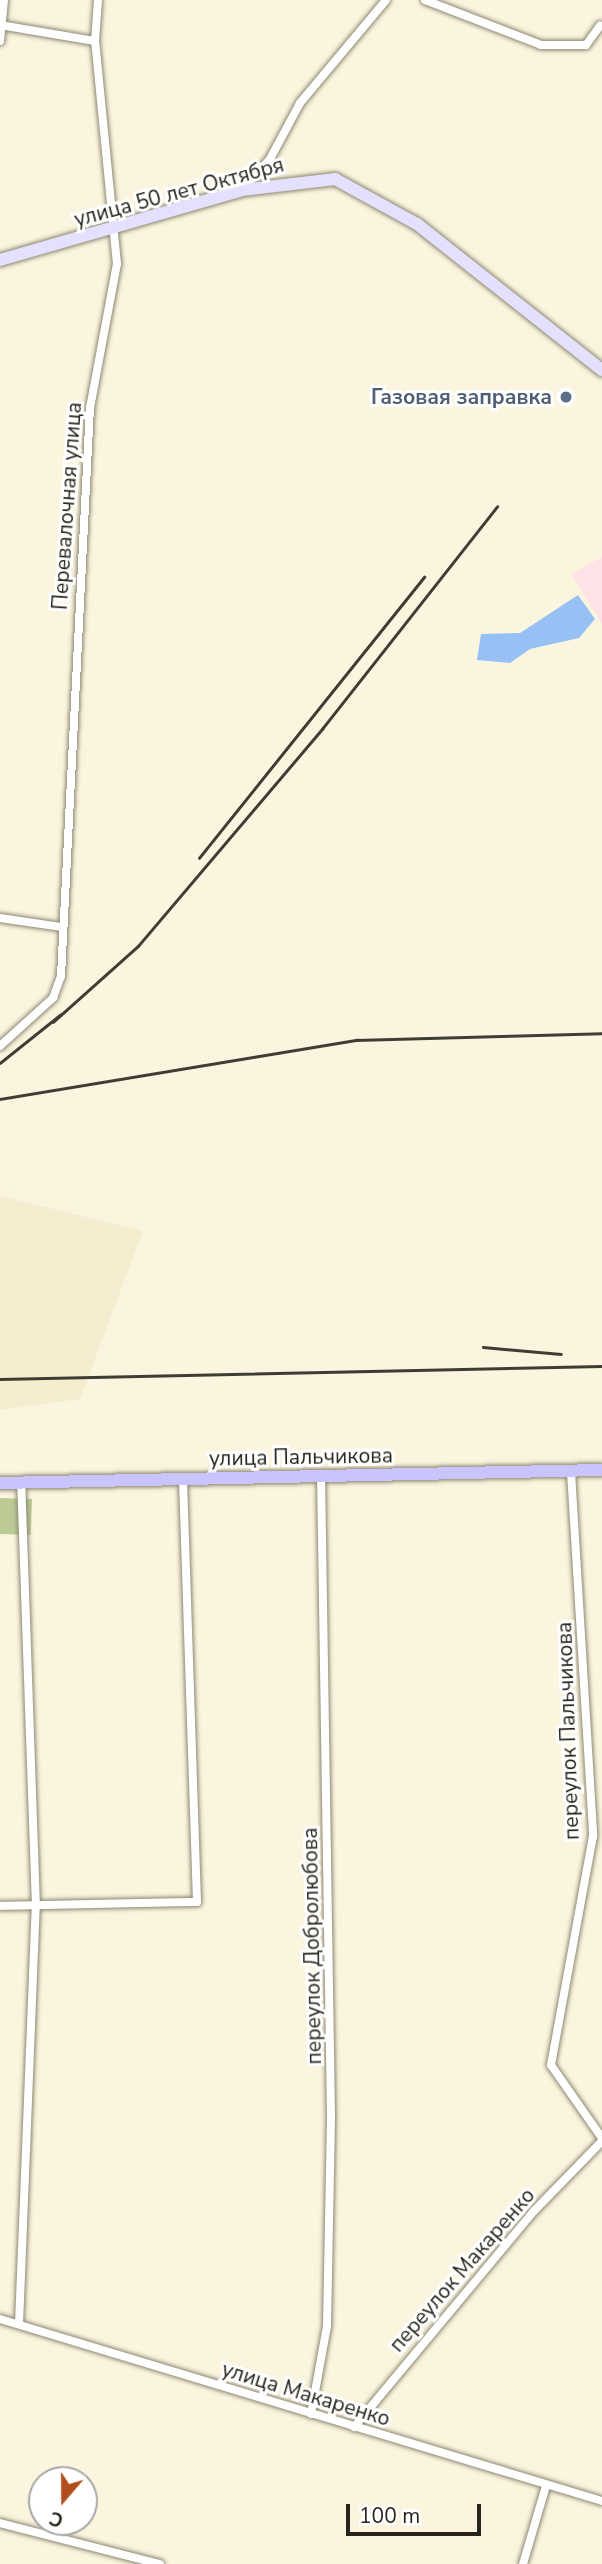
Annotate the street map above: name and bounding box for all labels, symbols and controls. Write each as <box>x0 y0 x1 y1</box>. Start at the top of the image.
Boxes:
street label: улица 50 лет Октября <box>71 152 287 232</box>
place label: Газовая заправка <box>371 384 552 410</box>
marker: Газовая заправка <box>558 389 574 405</box>
street label: Перевалочная улица <box>47 401 87 611</box>
street label: улица Пальчикова <box>209 1443 393 1471</box>
street label: переулок Пальчикова <box>552 1622 584 1840</box>
street label: переулок Добролюбова <box>297 1827 327 2065</box>
street label: переулок Макаренко <box>384 2183 540 2357</box>
street label: улица Макаренко <box>219 2356 393 2432</box>
north arrow <box>28 2466 98 2536</box>
scale bar <box>350 2490 485 2534</box>
text: 100 m <box>359 2502 420 2530</box>
text: С <box>46 2504 67 2533</box>

